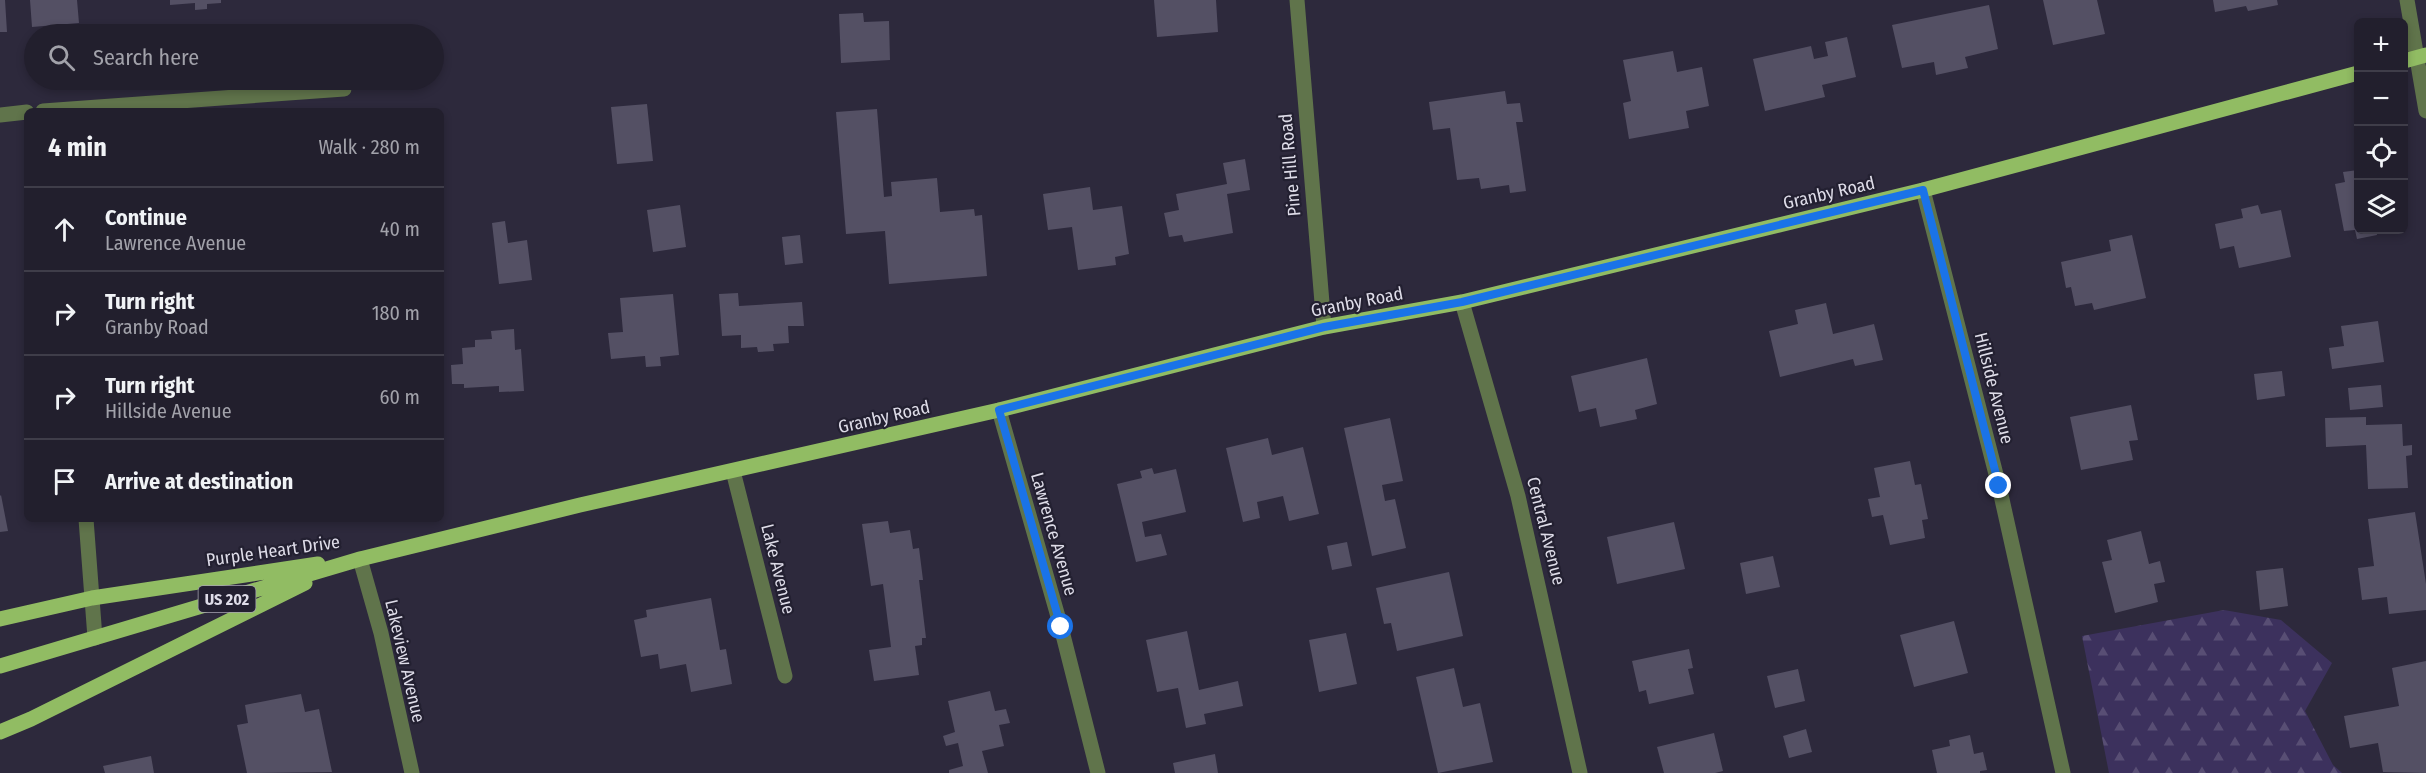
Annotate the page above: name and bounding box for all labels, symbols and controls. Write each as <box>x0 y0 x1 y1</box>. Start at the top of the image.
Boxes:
map controls <box>2354 18 2408 234</box>
button: + <box>2354 18 2408 72</box>
search box <box>24 24 444 90</box>
icon: search <box>45 41 78 74</box>
text: Search here <box>93 44 199 71</box>
button: − <box>2354 72 2408 126</box>
street label: Pine Hill Road <box>1275 113 1305 217</box>
button: locate <box>2354 126 2408 180</box>
text: 4 min <box>48 132 107 163</box>
text: Walk · 280 m <box>318 135 420 159</box>
street label: Granby Road <box>1781 172 1877 214</box>
button: layers <box>2354 180 2408 234</box>
text: Continue <box>105 204 187 231</box>
icon: ahead <box>48 213 81 246</box>
text: 40 m <box>380 217 420 241</box>
text: Lawrence Avenue <box>105 231 246 255</box>
street label: Granby Road <box>1309 282 1405 322</box>
text: Turn right <box>105 288 194 315</box>
icon: right <box>48 297 81 330</box>
text: 180 m <box>372 301 420 325</box>
text: Granby Road <box>105 315 209 339</box>
street label: Hillside Avenue <box>1970 330 2018 446</box>
text: Turn right <box>105 372 194 399</box>
icon: right <box>48 381 81 414</box>
text: 60 m <box>380 385 420 409</box>
street label: Granby Road <box>836 396 932 438</box>
text: Hillside Avenue <box>105 399 232 423</box>
icon: arrive <box>48 465 81 498</box>
text: Arrive at destination <box>105 468 293 495</box>
street label: Lawrence Avenue <box>1026 470 1082 598</box>
route end <box>1985 472 2011 498</box>
street label: Central Avenue <box>1522 475 1570 587</box>
street label: Lake Avenue <box>756 522 800 616</box>
street label: Purple Heart Drive <box>205 531 341 571</box>
road number: US 202 <box>198 586 256 612</box>
street label: Lakeview Avenue <box>380 597 430 725</box>
route start <box>1047 613 1073 639</box>

